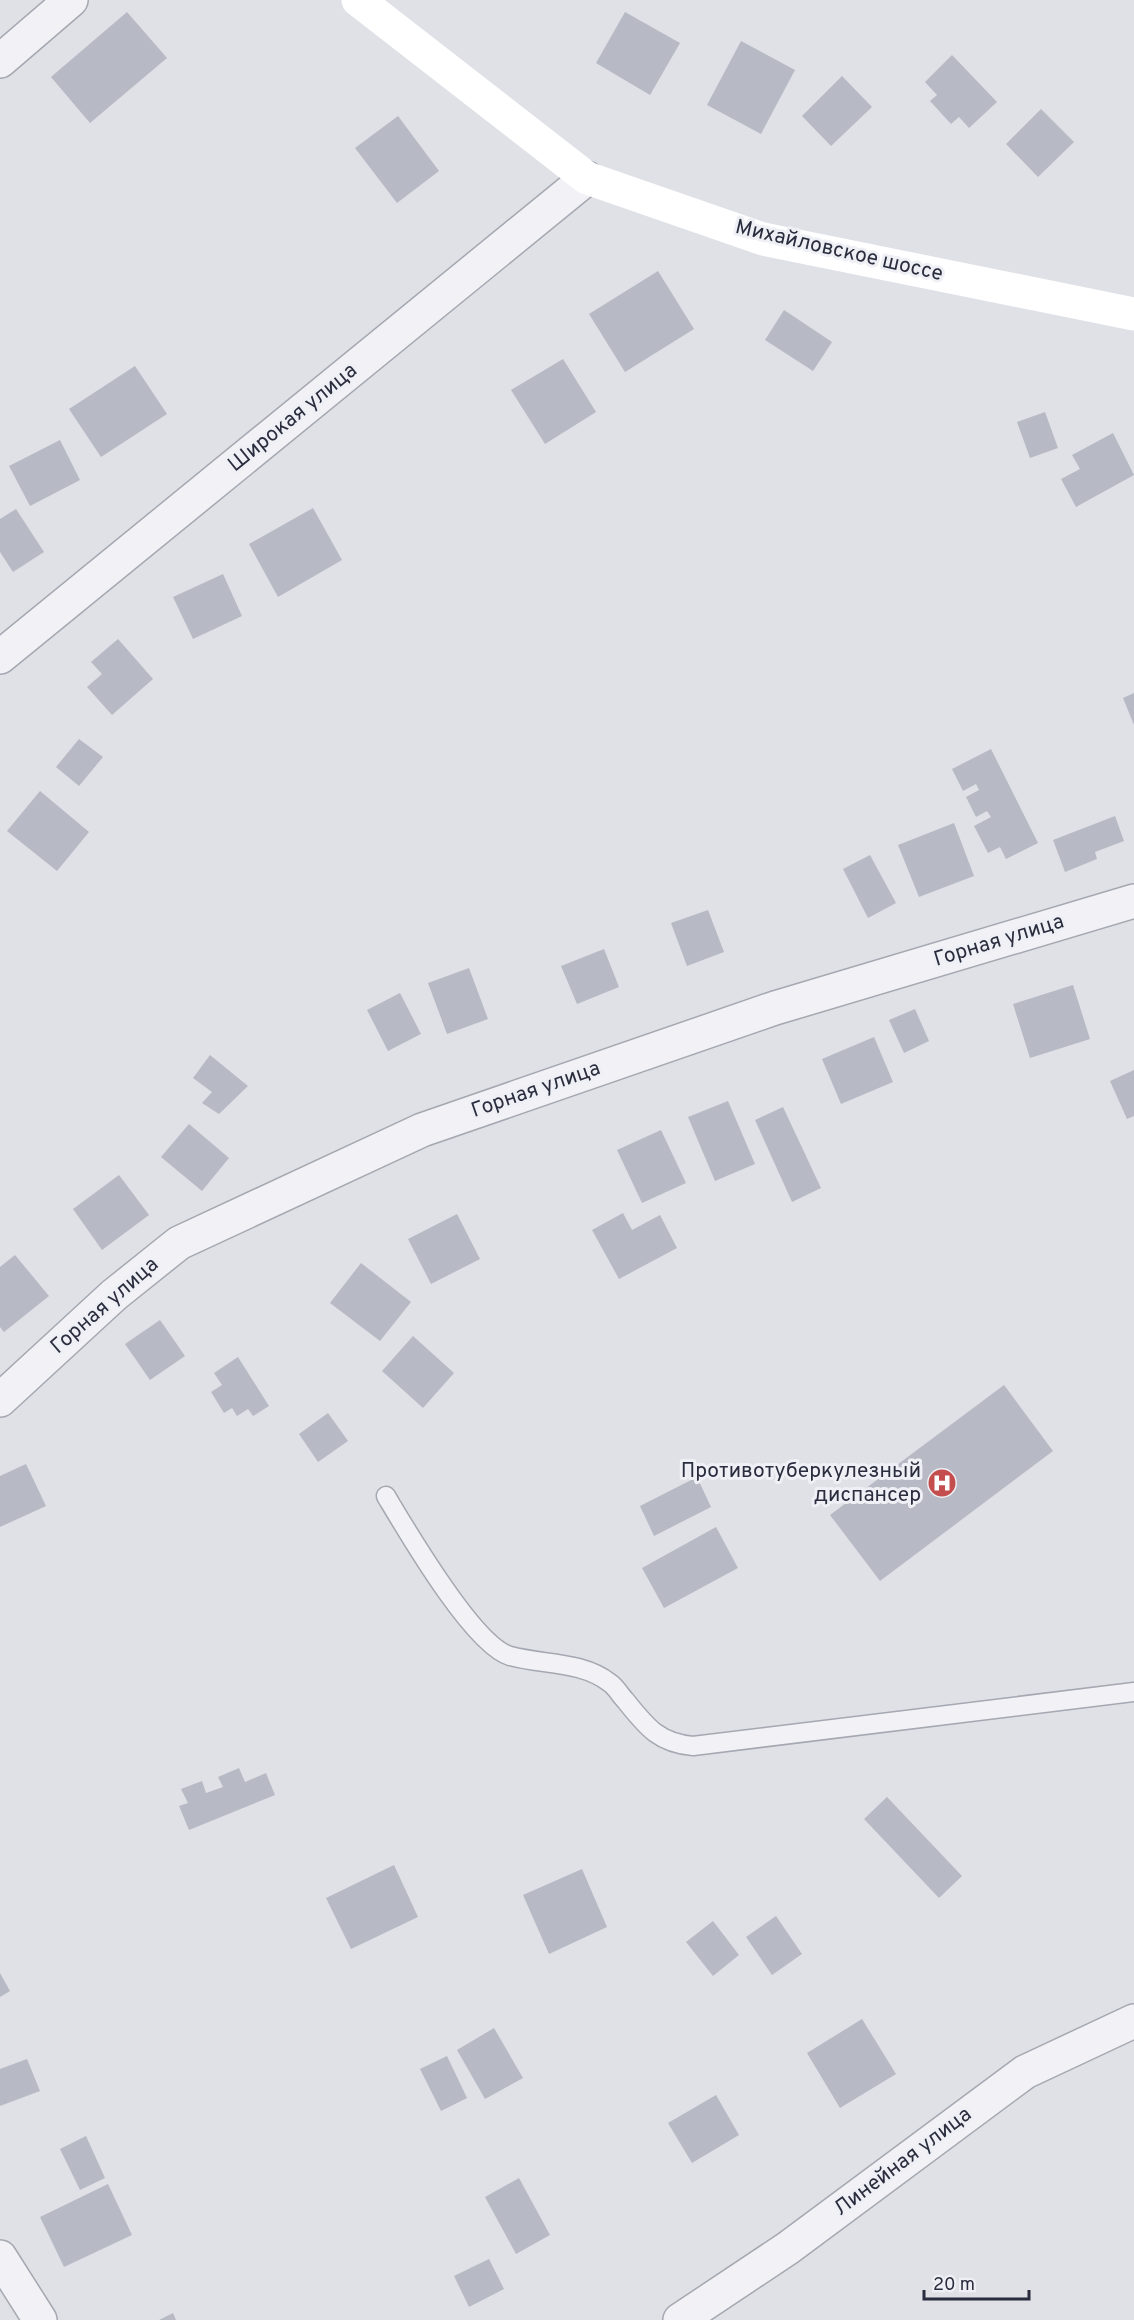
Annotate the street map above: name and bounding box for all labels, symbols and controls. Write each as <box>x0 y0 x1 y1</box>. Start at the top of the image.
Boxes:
street label: Михайловское шоссе <box>733 214 945 288</box>
street label: Широкая улица <box>223 358 363 478</box>
street label: Горная улица <box>931 908 1067 974</box>
street label: Горная улица <box>468 1055 604 1125</box>
street label: Горная улица <box>45 1252 165 1360</box>
place label: Противотуберкулезный диспансер <box>681 1458 921 1509</box>
hospital icon: Противотуберкулезный диспансер <box>926 1467 958 1499</box>
street label: Линейная улица <box>829 2101 977 2223</box>
scale bar <box>924 2263 1029 2301</box>
text: 20 m <box>933 2274 975 2297</box>

